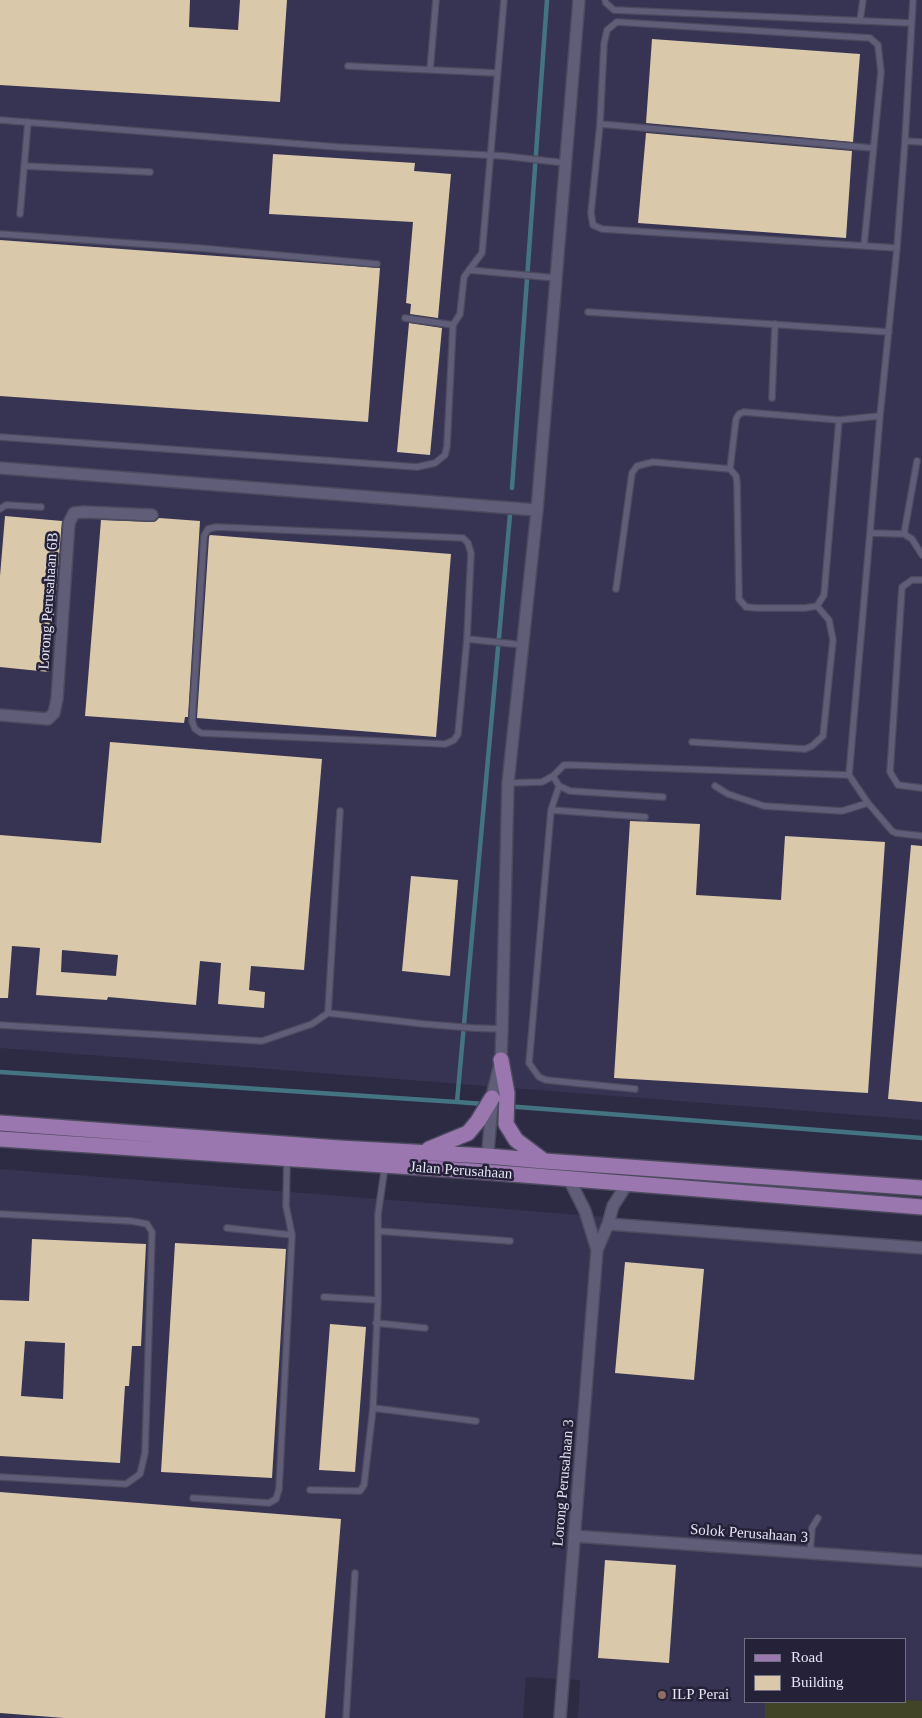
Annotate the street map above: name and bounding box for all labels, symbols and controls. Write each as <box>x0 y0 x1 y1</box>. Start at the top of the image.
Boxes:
street label: Lorong Perusahaan 6B <box>35 532 63 670</box>
street label: Jalan Perusahaan <box>409 1158 513 1184</box>
street label: Lorong Perusahaan 3 <box>549 1419 579 1547</box>
street label: Solok Perusahaan 3 <box>689 1521 809 1547</box>
legend <box>744 1638 907 1703</box>
text: Road <box>791 1649 823 1665</box>
text: Building <box>791 1674 844 1690</box>
place label: ILP Perai <box>672 1686 729 1704</box>
marker: ILP Perai <box>656 1689 668 1701</box>

